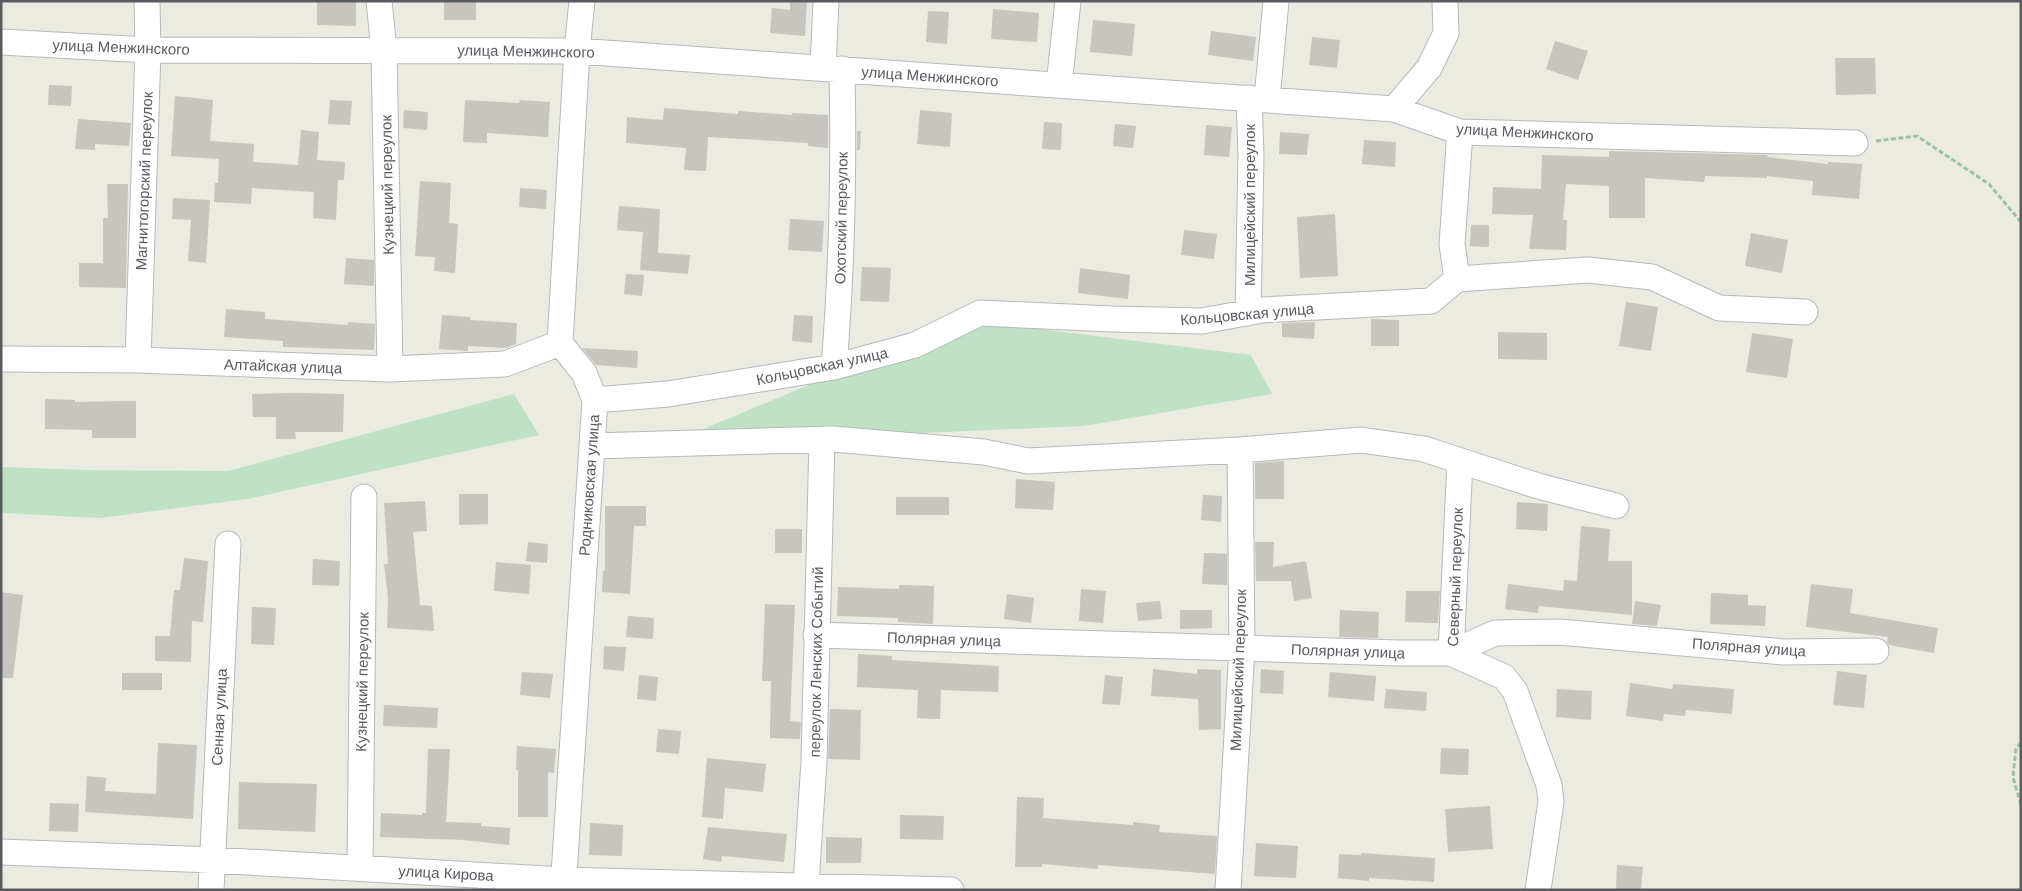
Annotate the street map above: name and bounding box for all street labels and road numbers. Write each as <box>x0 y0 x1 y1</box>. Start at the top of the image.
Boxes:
street label: улица Менжинского <box>52 36 190 58</box>
street label: улица Менжинского <box>457 41 595 61</box>
street label: улица Менжинского <box>861 63 999 89</box>
street label: Магнитогорский переулок <box>132 91 156 271</box>
street label: Кузнецкий переулок <box>377 115 397 255</box>
street label: улица Менжинского <box>1456 120 1594 144</box>
street label: Милицейский переулок <box>1241 124 1258 286</box>
street label: Охотский переулок <box>831 151 851 284</box>
street label: Кольцовская улица <box>1179 300 1315 328</box>
street label: Кольцовская улица <box>755 344 890 388</box>
street label: Алтайская улица <box>224 355 343 377</box>
street label: Родниковская улица <box>576 413 602 556</box>
street label: Северный переулок <box>1444 507 1466 647</box>
street label: переулок Ленских Событий <box>806 566 826 758</box>
street label: Милицейский переулок <box>1227 588 1249 751</box>
street label: Кузнецкий переулок <box>352 612 372 752</box>
street label: Полярная улица <box>887 629 1002 650</box>
street label: Полярная улица <box>1691 635 1807 660</box>
street label: Полярная улица <box>1291 641 1406 662</box>
street label: Сенная улица <box>208 667 230 766</box>
street label: улица Кирова <box>398 862 495 884</box>

